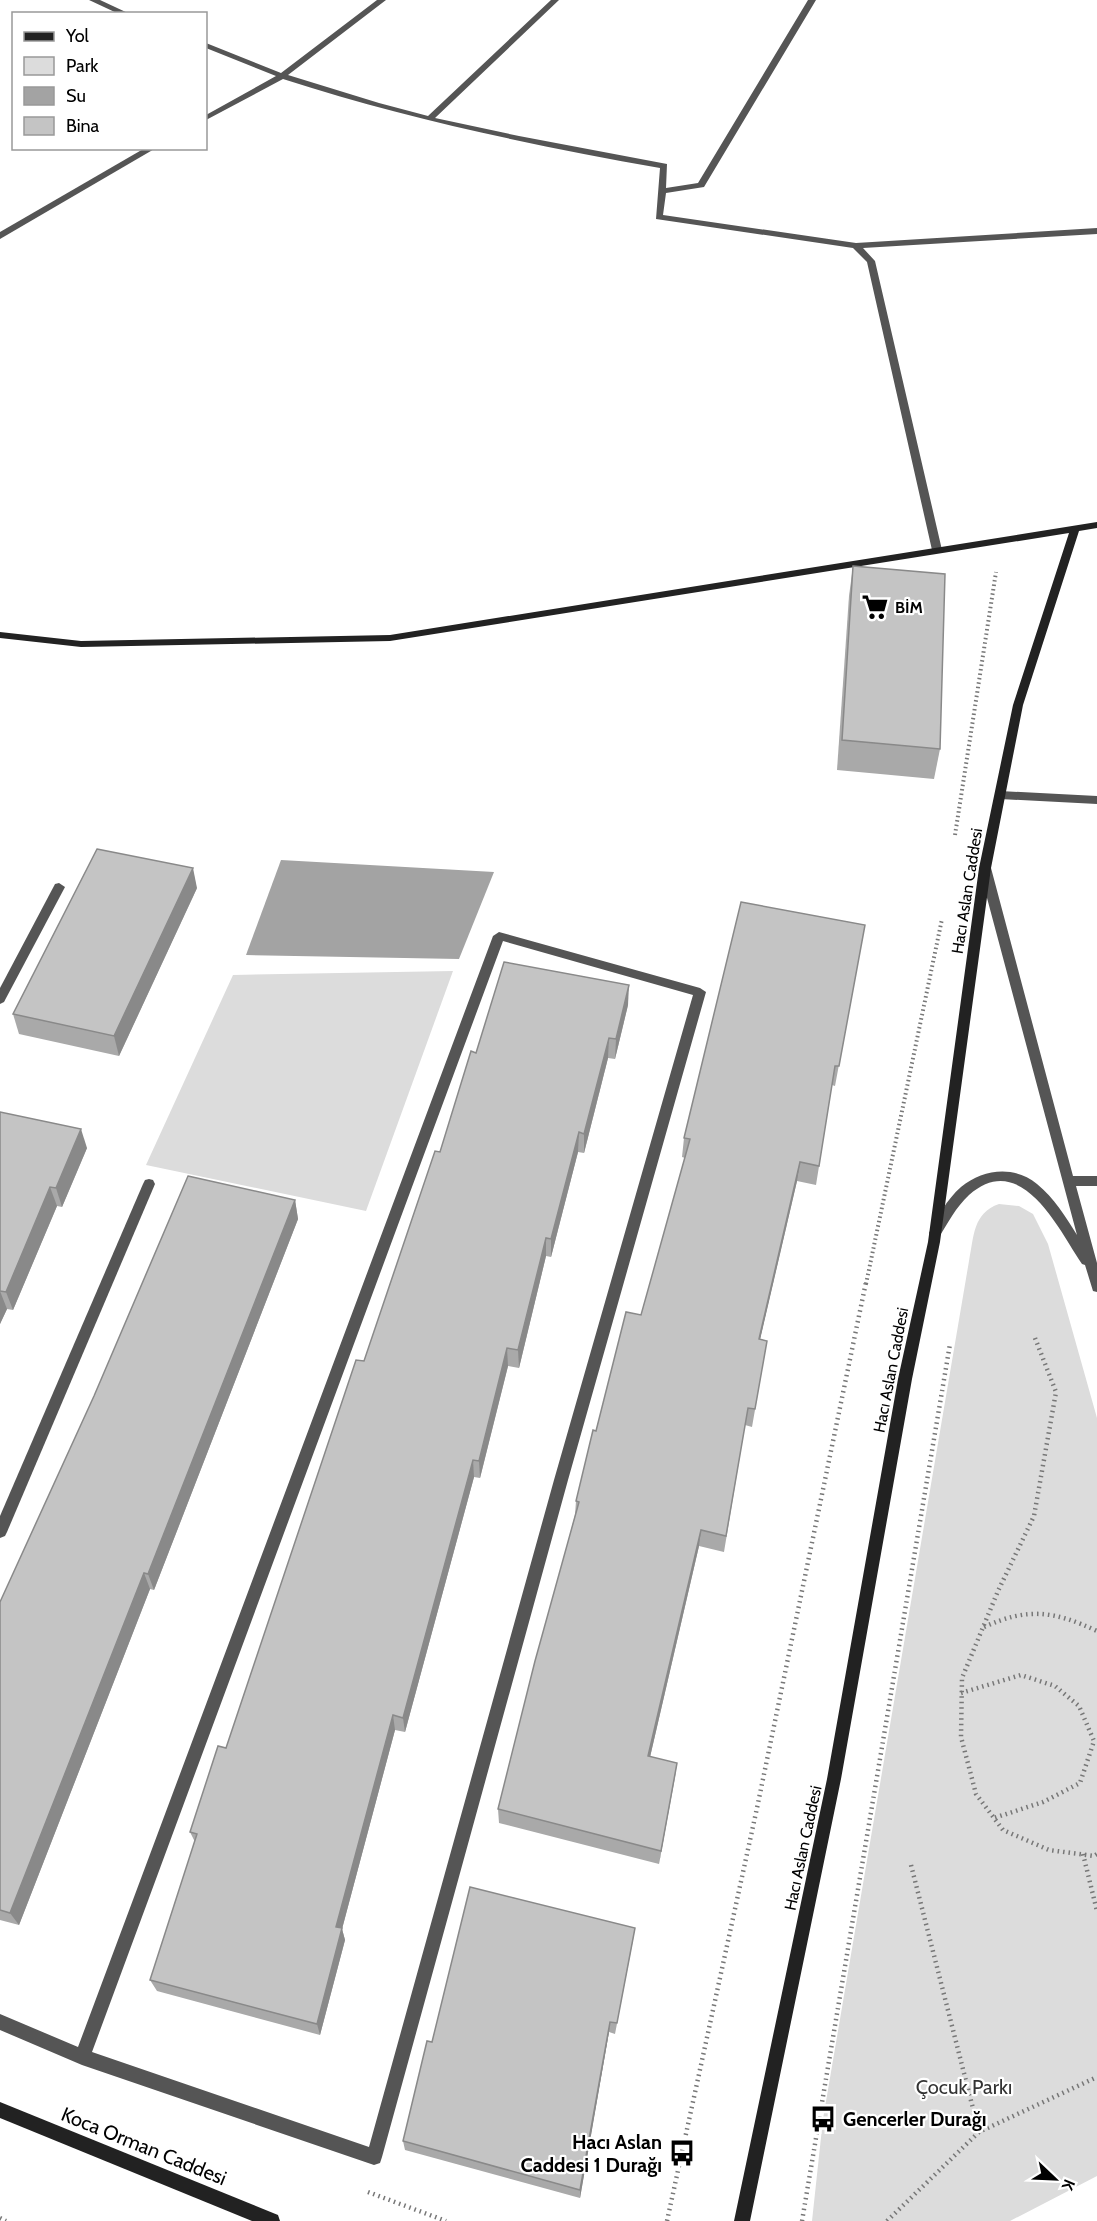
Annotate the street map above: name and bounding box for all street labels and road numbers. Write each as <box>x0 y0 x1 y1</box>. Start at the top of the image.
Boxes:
street label: Hacı Aslan Caddesi <box>948 827 986 955</box>
street label: Hacı Aslan Caddesi <box>870 1306 912 1434</box>
street label: Hacı Aslan Caddesi <box>780 1784 826 1912</box>
street label: Koca Orman Caddesi <box>58 2102 230 2190</box>

